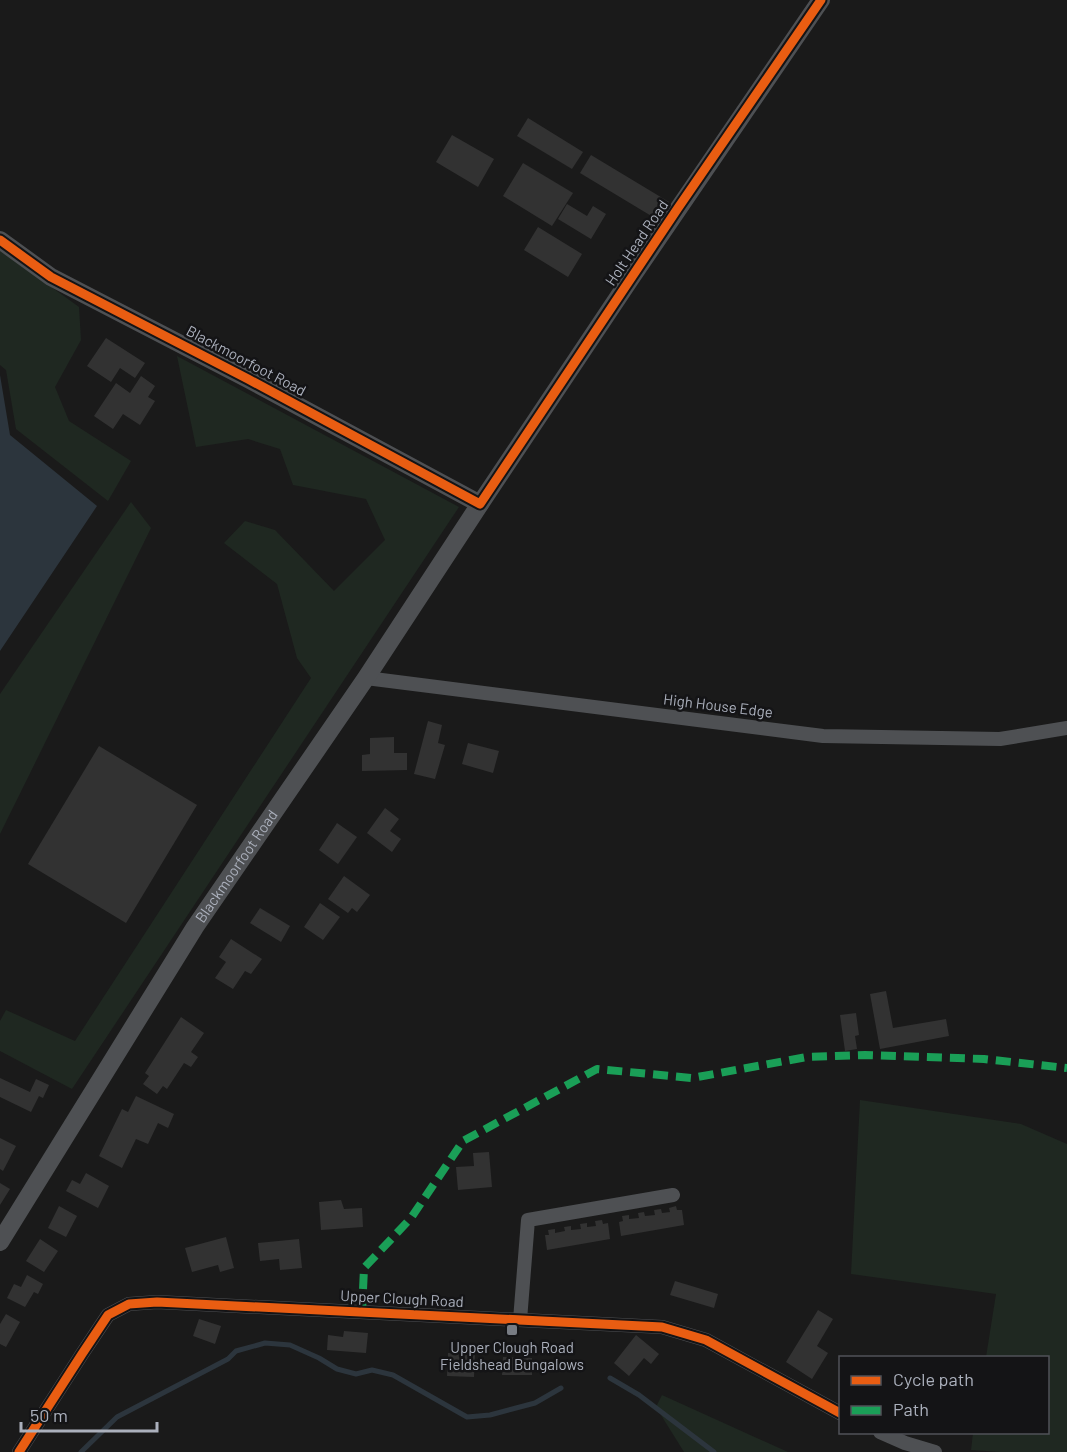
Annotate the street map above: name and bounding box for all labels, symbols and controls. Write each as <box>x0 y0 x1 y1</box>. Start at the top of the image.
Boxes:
street label: Holt Head Road <box>601 196 671 289</box>
street label: Blackmoorfoot Road <box>184 321 309 399</box>
street label: High House Edge <box>662 689 774 721</box>
street label: Blackmoorfoot Road <box>191 806 281 926</box>
street label: Upper Clough Road <box>340 1286 464 1310</box>
marker: Upper Clough Road Fieldshead Bungalows <box>505 1323 519 1337</box>
place label: Upper Clough Road Fieldshead Bungalows <box>440 1338 584 1373</box>
legend <box>839 1356 1049 1434</box>
text: Cycle path <box>893 1368 974 1390</box>
scale bar <box>21 1395 158 1433</box>
text: Path <box>893 1398 929 1420</box>
text: 50 m <box>30 1404 68 1426</box>

